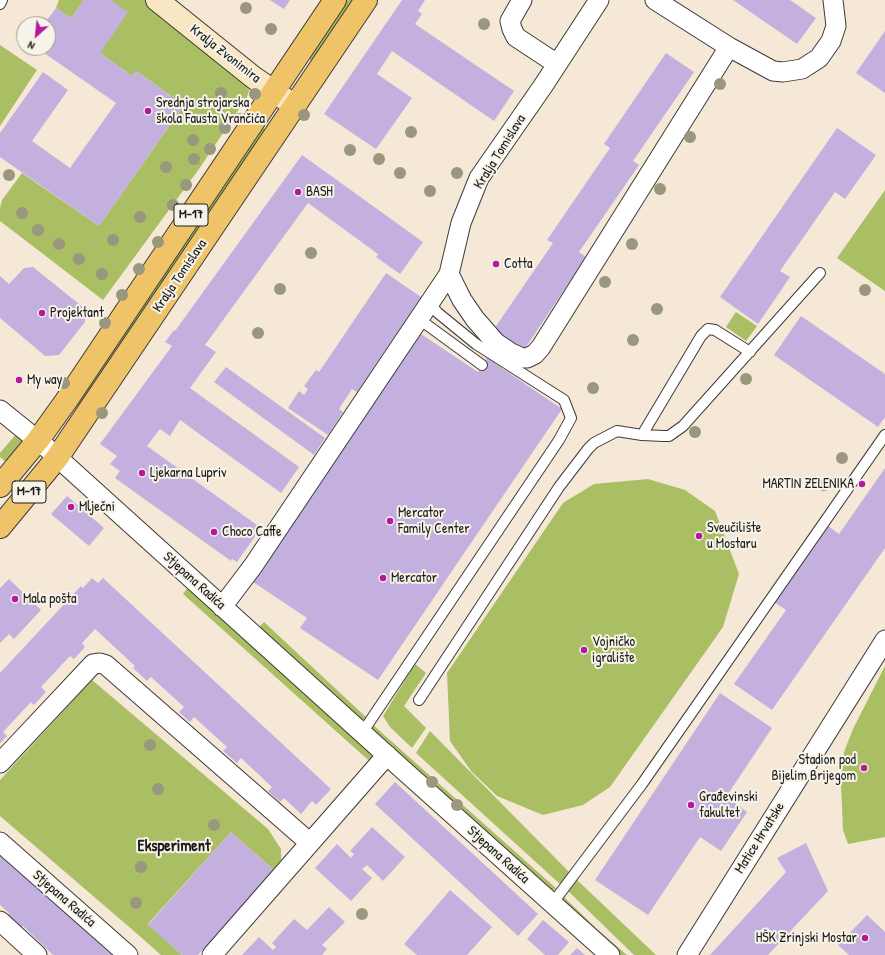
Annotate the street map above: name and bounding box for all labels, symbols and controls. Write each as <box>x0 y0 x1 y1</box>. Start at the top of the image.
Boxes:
north arrow <box>16 16 56 56</box>
street label: Kralja Zvonimira <box>186 21 264 87</box>
text: N <box>25 38 37 53</box>
place label: Srednja strojarska škola Fausta Vrančića <box>156 95 265 128</box>
marker: Srednja strojarska škola Fausta Vrančića <box>143 106 153 116</box>
street label: Kralja Tomislava <box>470 112 530 192</box>
place label: BASH <box>306 184 333 200</box>
marker: BASH <box>293 187 303 197</box>
road number: M-17 <box>174 204 208 226</box>
street label: Kralja Tomislava <box>149 236 211 316</box>
place label: Cotta <box>504 256 532 272</box>
marker: Cotta <box>491 259 501 269</box>
place label: Projektant <box>50 305 104 321</box>
marker: Projektant <box>37 308 47 318</box>
place label: My way <box>27 372 62 388</box>
marker: My way <box>14 375 24 385</box>
place label: Ljekarna Lupriv <box>150 465 227 481</box>
marker: Ljekarna Lupriv <box>137 468 147 478</box>
place label: MARTIN ZELENIKA <box>762 476 854 492</box>
marker: MARTIN ZELENIKA <box>857 479 867 489</box>
road number: M-17 <box>12 481 46 503</box>
place label: Mlječni <box>79 499 115 515</box>
marker: Mlječni <box>66 502 76 512</box>
place label: Mercator Family Center <box>398 505 470 538</box>
marker: Mercator Family Center <box>385 516 395 526</box>
place label: Sveučilište u Mostaru <box>707 520 761 552</box>
place label: Choco Caffe <box>222 524 282 540</box>
marker: Choco Caffe <box>209 527 219 537</box>
marker: Sveučilište u Mostaru <box>694 531 704 541</box>
street label: Stjepana Radića <box>159 549 229 613</box>
place label: Mercator <box>391 570 437 586</box>
marker: Mercator <box>378 573 388 583</box>
place label: Mala pošta <box>23 591 77 607</box>
marker: Mala pošta <box>10 594 20 604</box>
place label: Vojničko igralište <box>592 634 635 666</box>
marker: Vojničko igralište <box>579 645 589 655</box>
place label: Stadion pod Bijelim Brijegom <box>771 752 856 784</box>
marker: Stadion pod Bijelim Brijegom <box>859 763 869 773</box>
place label: Građevinski fakultet <box>699 789 758 822</box>
street label: Matice Hrvatske <box>732 799 788 877</box>
marker: Građevinski fakultet <box>686 800 696 810</box>
street label: Stjepana Radića <box>463 823 533 887</box>
district label: Eksperiment <box>138 837 210 857</box>
street label: Stjepana Radića <box>29 867 99 931</box>
place label: HŠK Zrinjski Mostar <box>756 930 857 946</box>
marker: HŠK Zrinjski Mostar <box>860 933 870 943</box>

